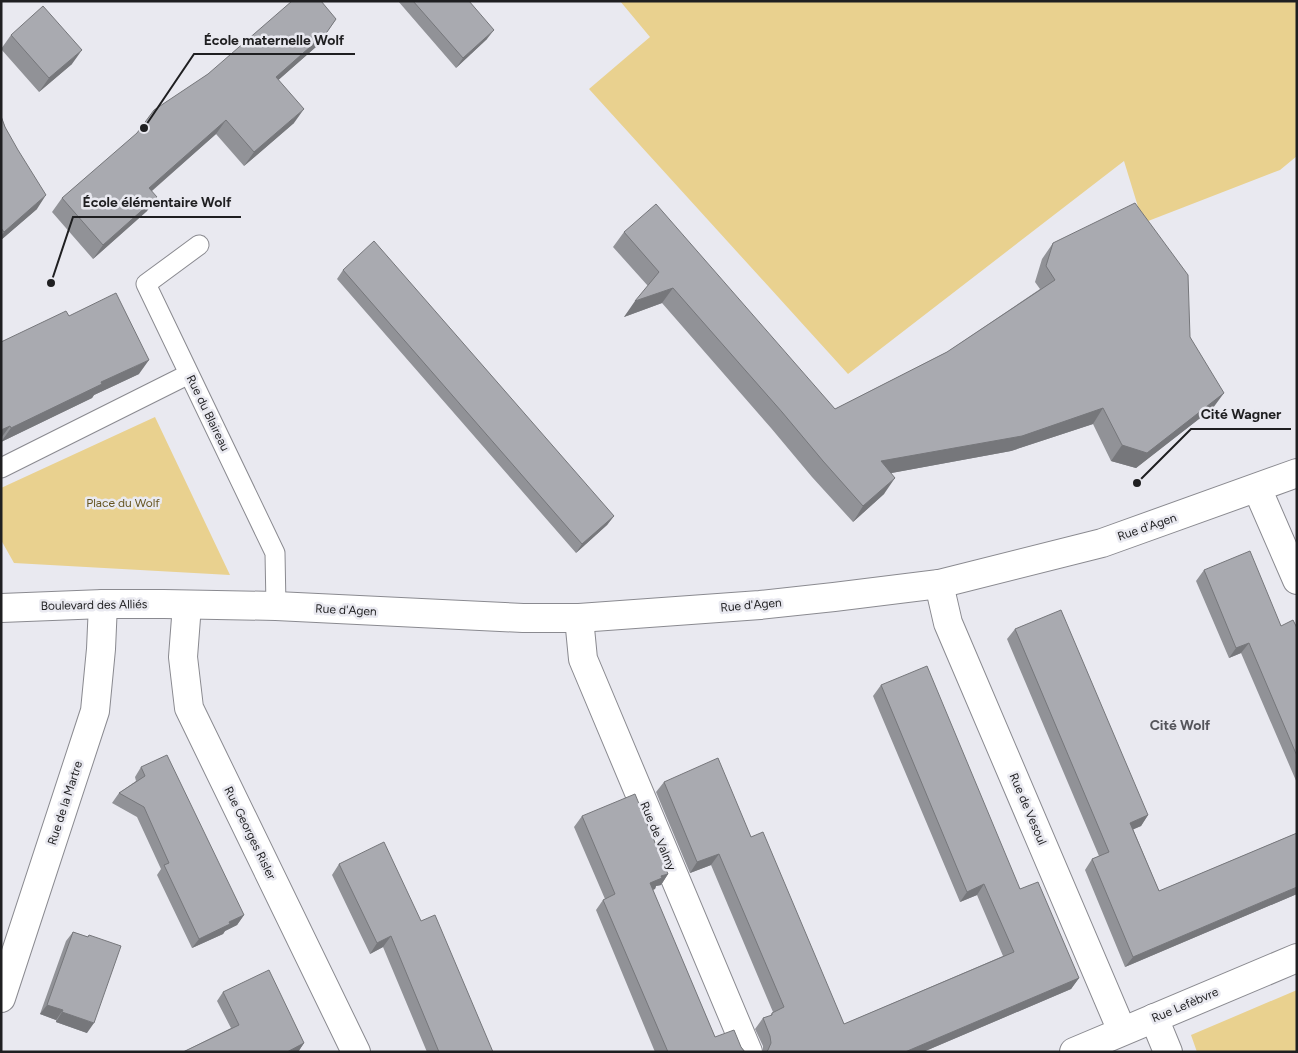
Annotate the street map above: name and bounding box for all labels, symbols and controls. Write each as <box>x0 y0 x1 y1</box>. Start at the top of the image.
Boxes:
callout: École maternelle Wolf <box>194 25 355 54</box>
text: École maternelle Wolf <box>204 32 345 49</box>
callout: École élémentaire Wolf <box>73 188 241 217</box>
text: École élémentaire Wolf <box>83 194 232 211</box>
street label: Rue du Blaireau <box>184 373 232 453</box>
callout: Cité Wagner <box>1191 400 1291 429</box>
text: Cité Wagner <box>1201 406 1282 423</box>
park label: Place du Wolf <box>86 496 160 510</box>
street label: Rue d'Agen <box>1116 510 1179 544</box>
street label: Rue d'Agen <box>720 595 783 615</box>
street label: Boulevard des Alliés <box>40 597 148 613</box>
street label: Rue d'Agen <box>315 601 377 619</box>
district label: Cité Wolf <box>1150 717 1211 734</box>
street label: Rue de la Martre <box>45 759 85 847</box>
street label: Rue de Vesoul <box>1007 771 1049 847</box>
street label: Rue Georges Risler <box>221 784 279 882</box>
street label: Rue de Valmy <box>637 800 679 873</box>
street label: Rue Lefèbvre <box>1149 984 1221 1025</box>

